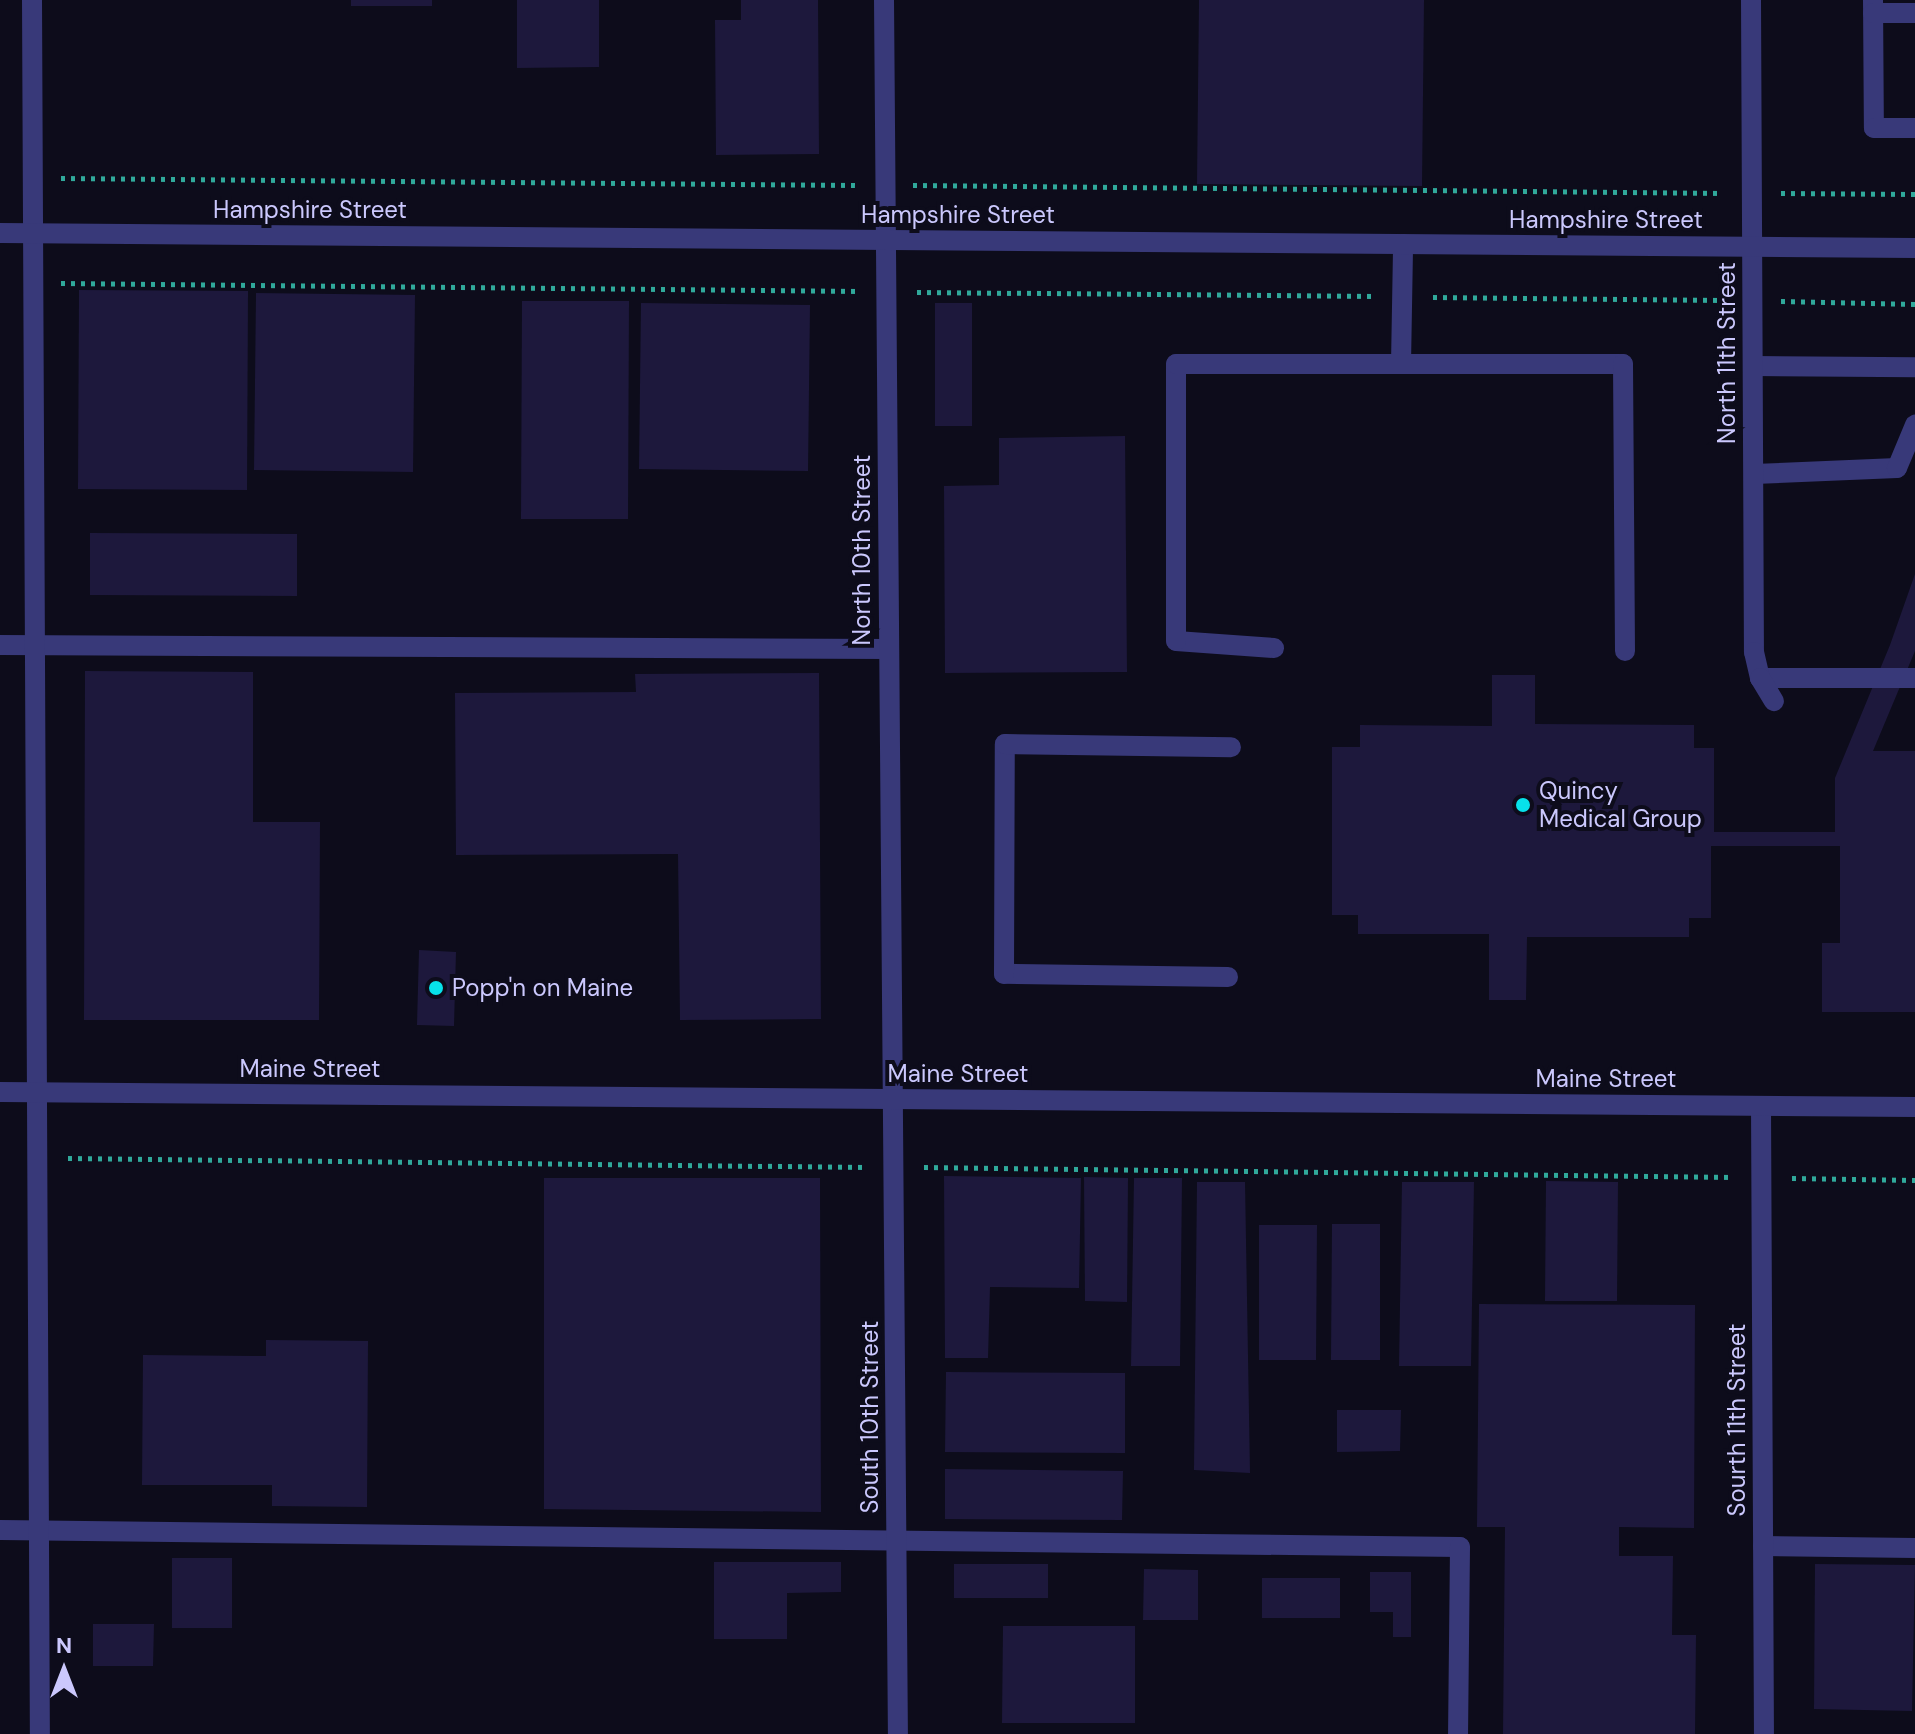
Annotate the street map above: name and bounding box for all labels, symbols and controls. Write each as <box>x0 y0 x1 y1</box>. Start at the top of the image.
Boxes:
street label: Hampshire Street <box>213 196 407 224</box>
street label: Hampshire Street <box>861 201 1055 229</box>
street label: Hampshire Street <box>1509 206 1703 234</box>
street label: North 11th Street <box>1713 262 1741 444</box>
street label: North 10th Street <box>848 455 876 645</box>
place label: Quincy Medical Group <box>1539 777 1702 833</box>
marker: Quincy Medical Group <box>1514 796 1532 814</box>
place label: Popp'n on Maine <box>452 974 633 1002</box>
marker: Popp'n on Maine <box>427 979 445 997</box>
street label: Maine Street <box>240 1055 380 1083</box>
street label: Maine Street <box>888 1060 1028 1088</box>
street label: Maine Street <box>1536 1065 1676 1093</box>
street label: South 10th Street <box>856 1320 884 1514</box>
street label: Sourth 11th Street <box>1723 1324 1751 1516</box>
north arrow <box>24 1630 104 1710</box>
text: N <box>56 1631 72 1660</box>

